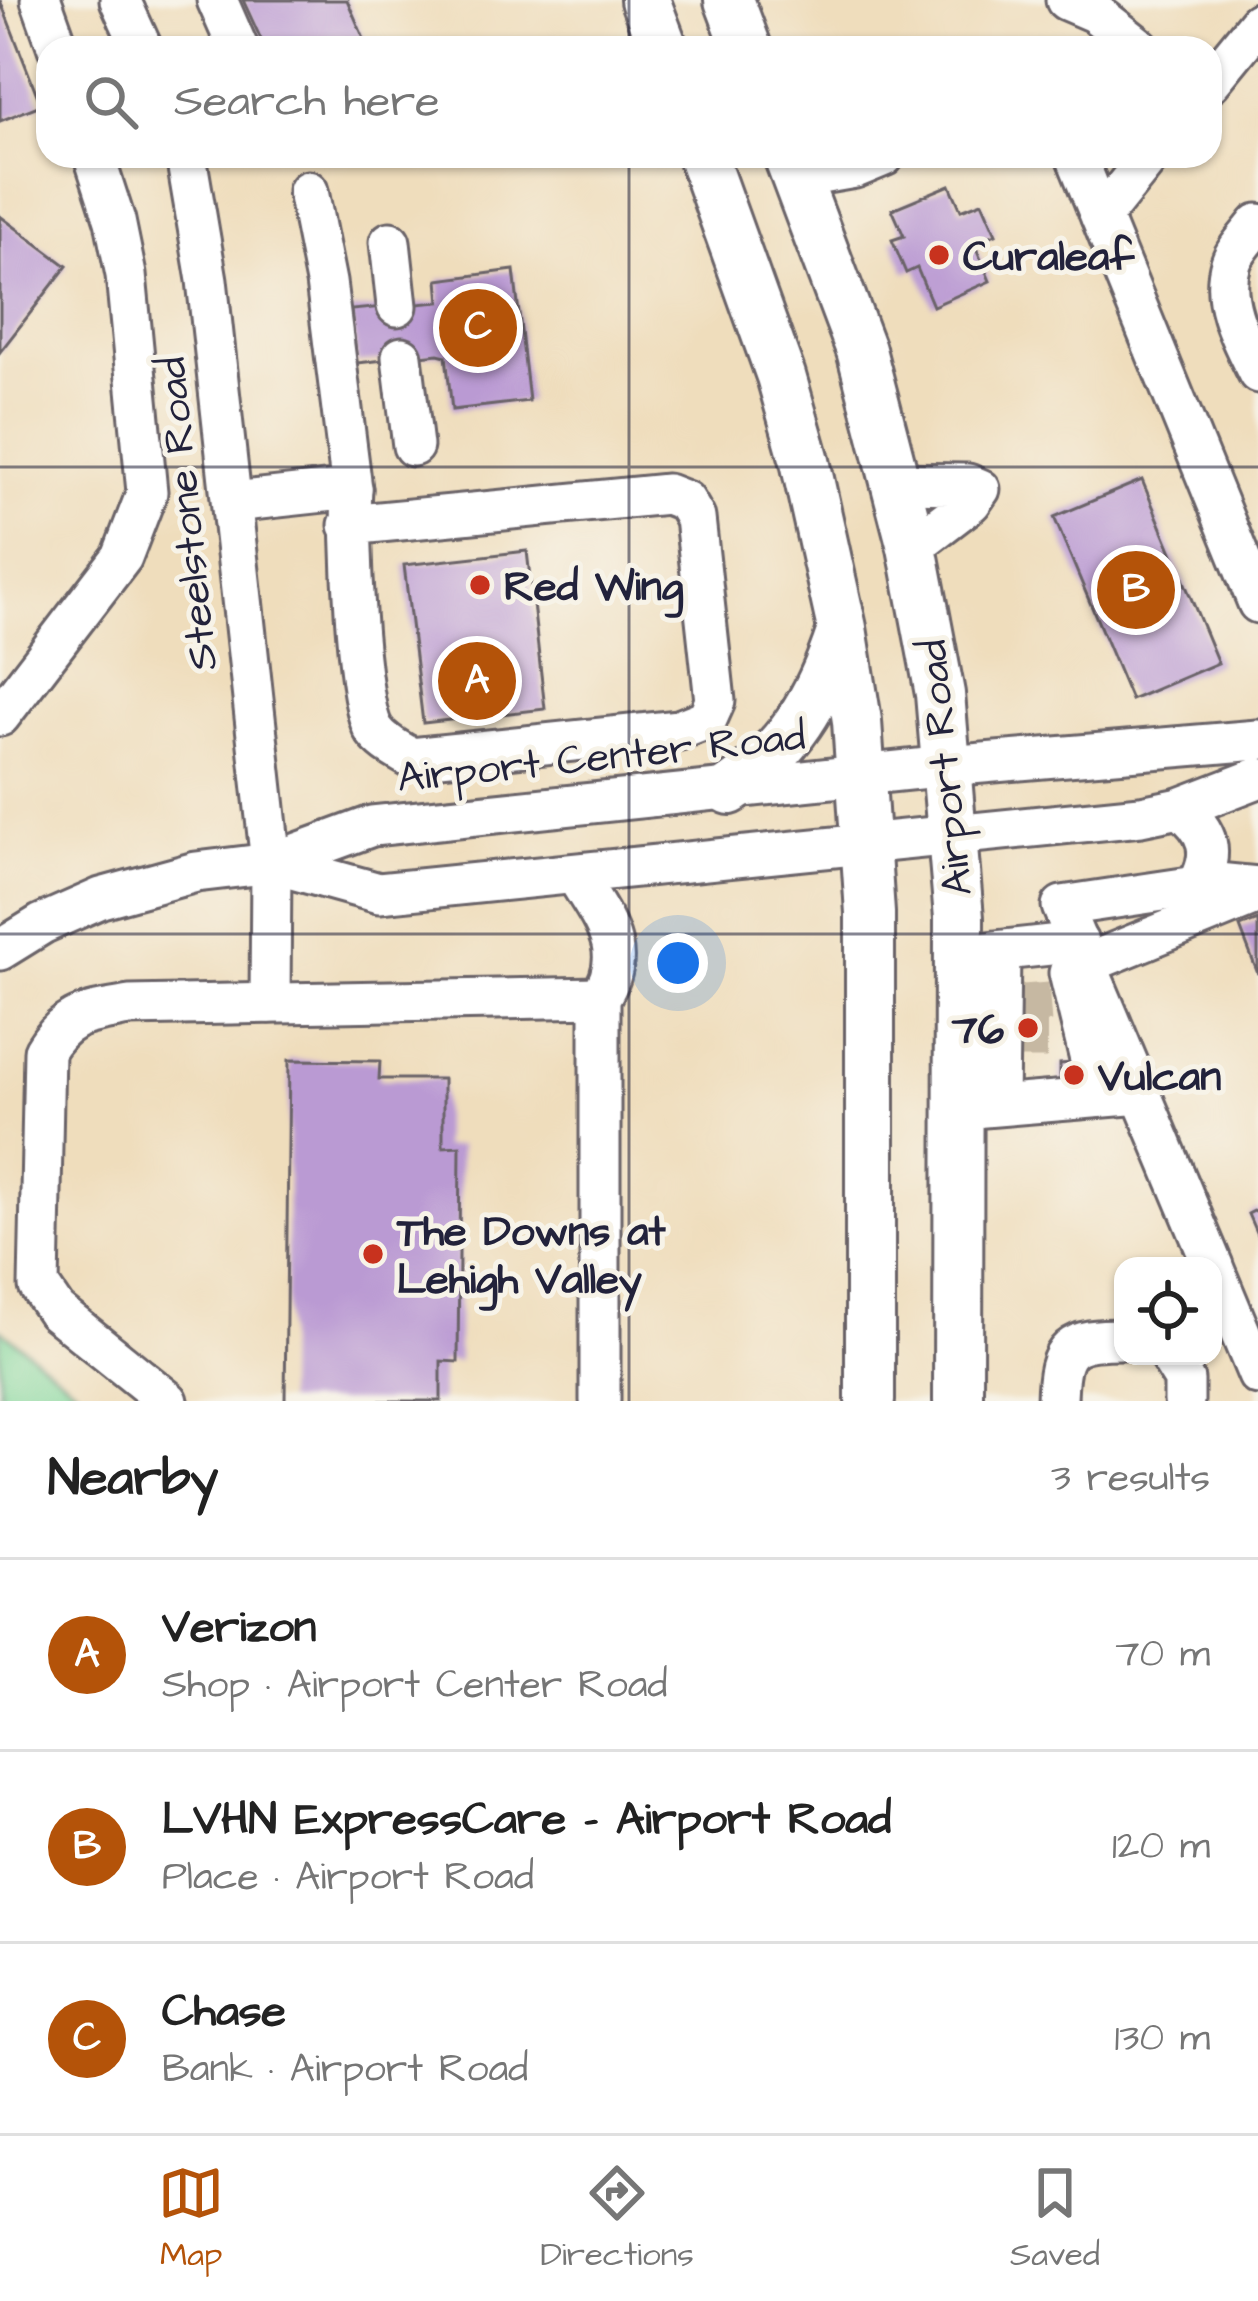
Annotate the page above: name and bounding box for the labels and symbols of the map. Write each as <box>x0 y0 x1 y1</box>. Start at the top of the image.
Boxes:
place label: Curaleaf <box>963 229 1135 287</box>
marker: Curaleaf <box>926 242 952 268</box>
pin: C <box>439 283 517 373</box>
street label: Steelstone Road <box>143 354 233 673</box>
pin: B <box>1097 545 1175 635</box>
place label: Red Wing <box>504 559 684 618</box>
marker: Red Wing <box>467 572 493 598</box>
pin: A <box>438 636 516 726</box>
street label: Airport Road <box>904 637 988 898</box>
street label: Airport Center Road <box>394 708 808 808</box>
your location <box>648 933 708 993</box>
place label: 76 <box>951 1002 1005 1060</box>
marker: 76 <box>1015 1015 1041 1041</box>
place label: Vulcan <box>1097 1049 1221 1107</box>
marker: Vulcan <box>1061 1062 1087 1088</box>
place label: The Downs at Lehigh Valley <box>396 1204 667 1312</box>
marker: The Downs at Lehigh Valley <box>360 1241 386 1267</box>

